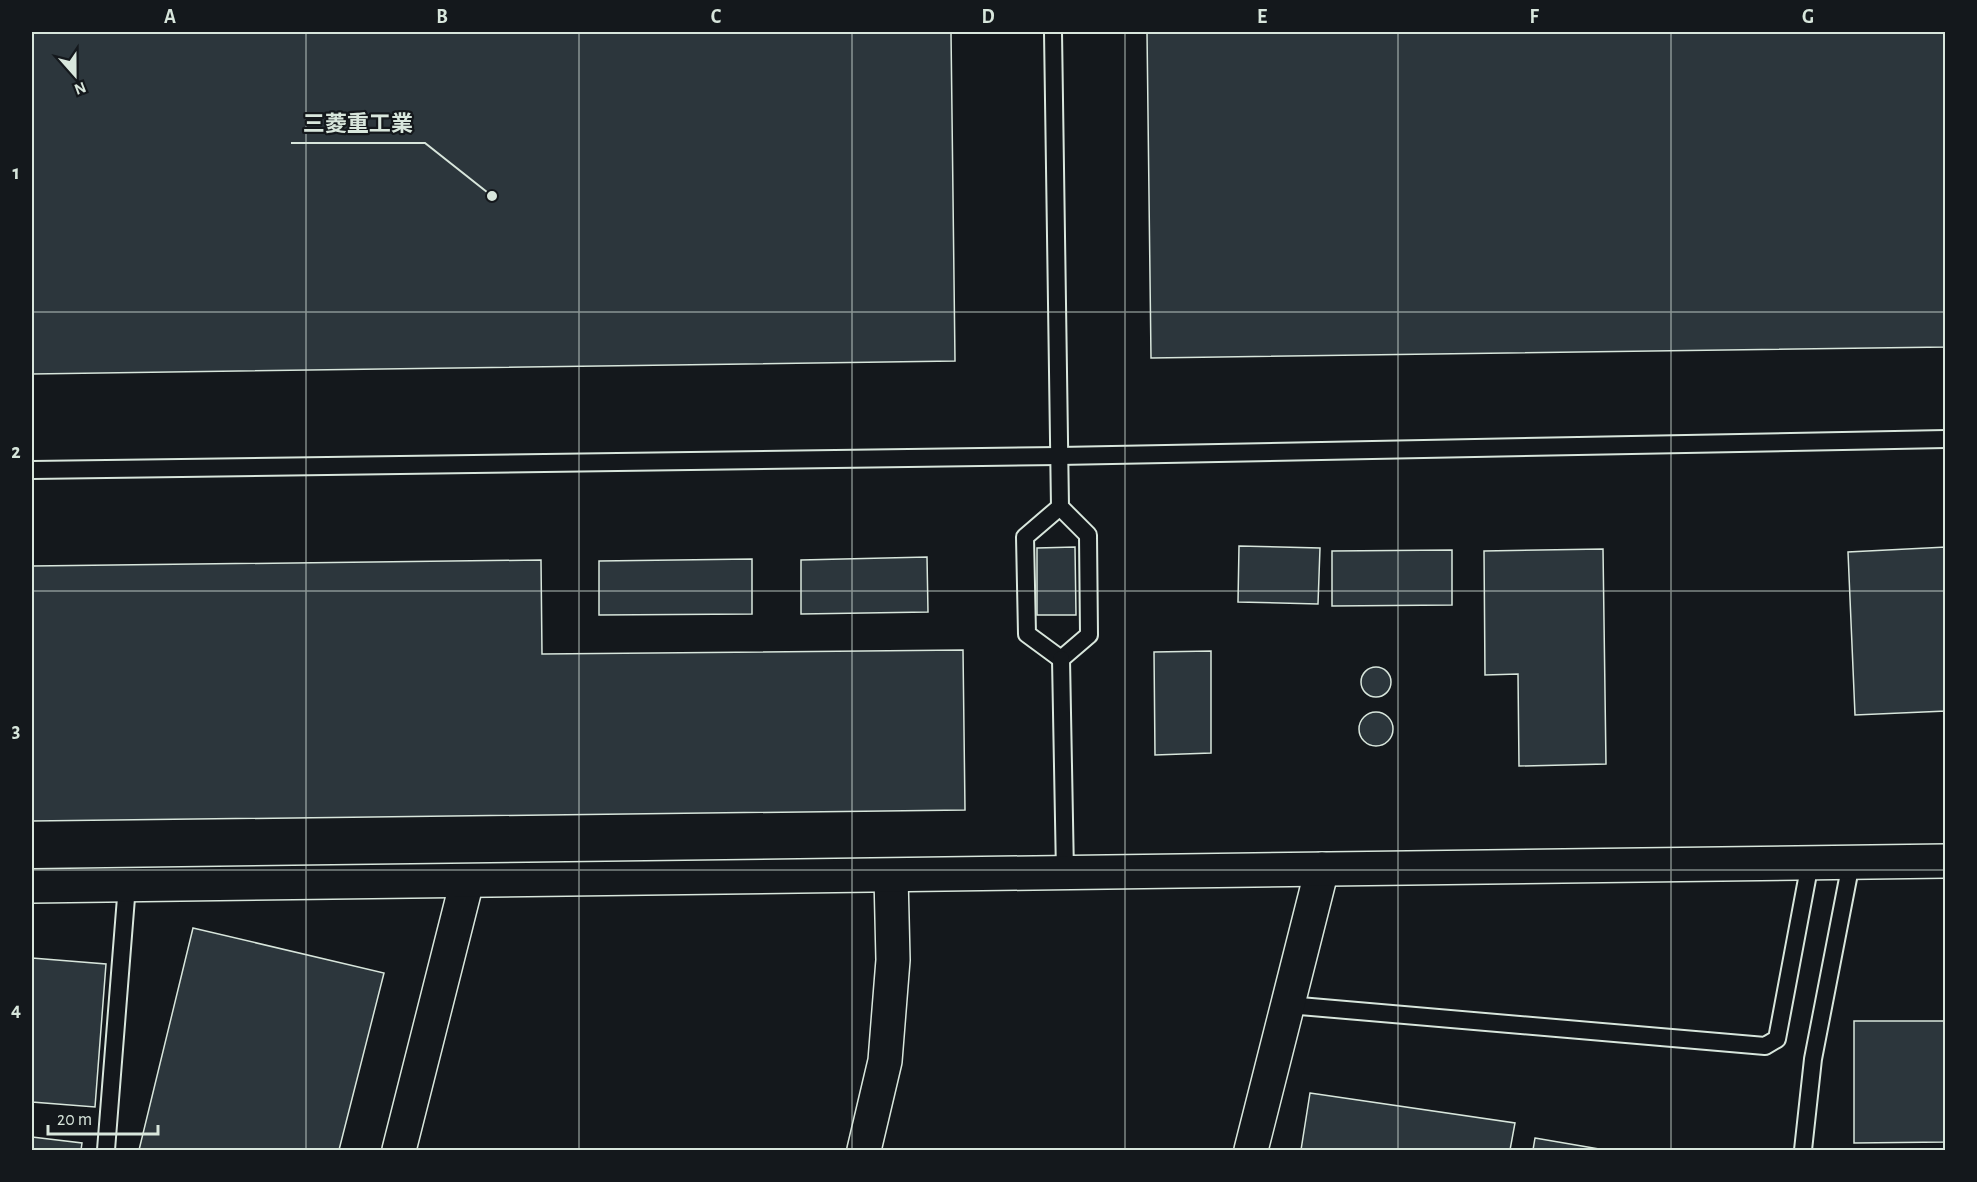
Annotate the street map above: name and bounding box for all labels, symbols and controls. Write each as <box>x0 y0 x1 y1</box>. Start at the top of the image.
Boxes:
text: A <box>164 7 176 27</box>
text: B <box>436 7 448 27</box>
text: C <box>711 7 722 27</box>
text: D <box>981 7 995 27</box>
text: E <box>1257 7 1267 27</box>
text: F <box>1529 7 1539 27</box>
text: G <box>1802 7 1814 27</box>
north arrow <box>45 45 105 105</box>
text: N <box>72 79 88 98</box>
callout: 三菱重工業 <box>291 103 425 143</box>
text: 三菱重工業 <box>303 112 413 135</box>
text: 1 <box>12 163 20 183</box>
text: 2 <box>11 442 21 462</box>
text: 3 <box>12 721 20 741</box>
text: 4 <box>11 1000 21 1020</box>
scale bar <box>48 1098 158 1136</box>
text: 20 m <box>57 1111 92 1129</box>

